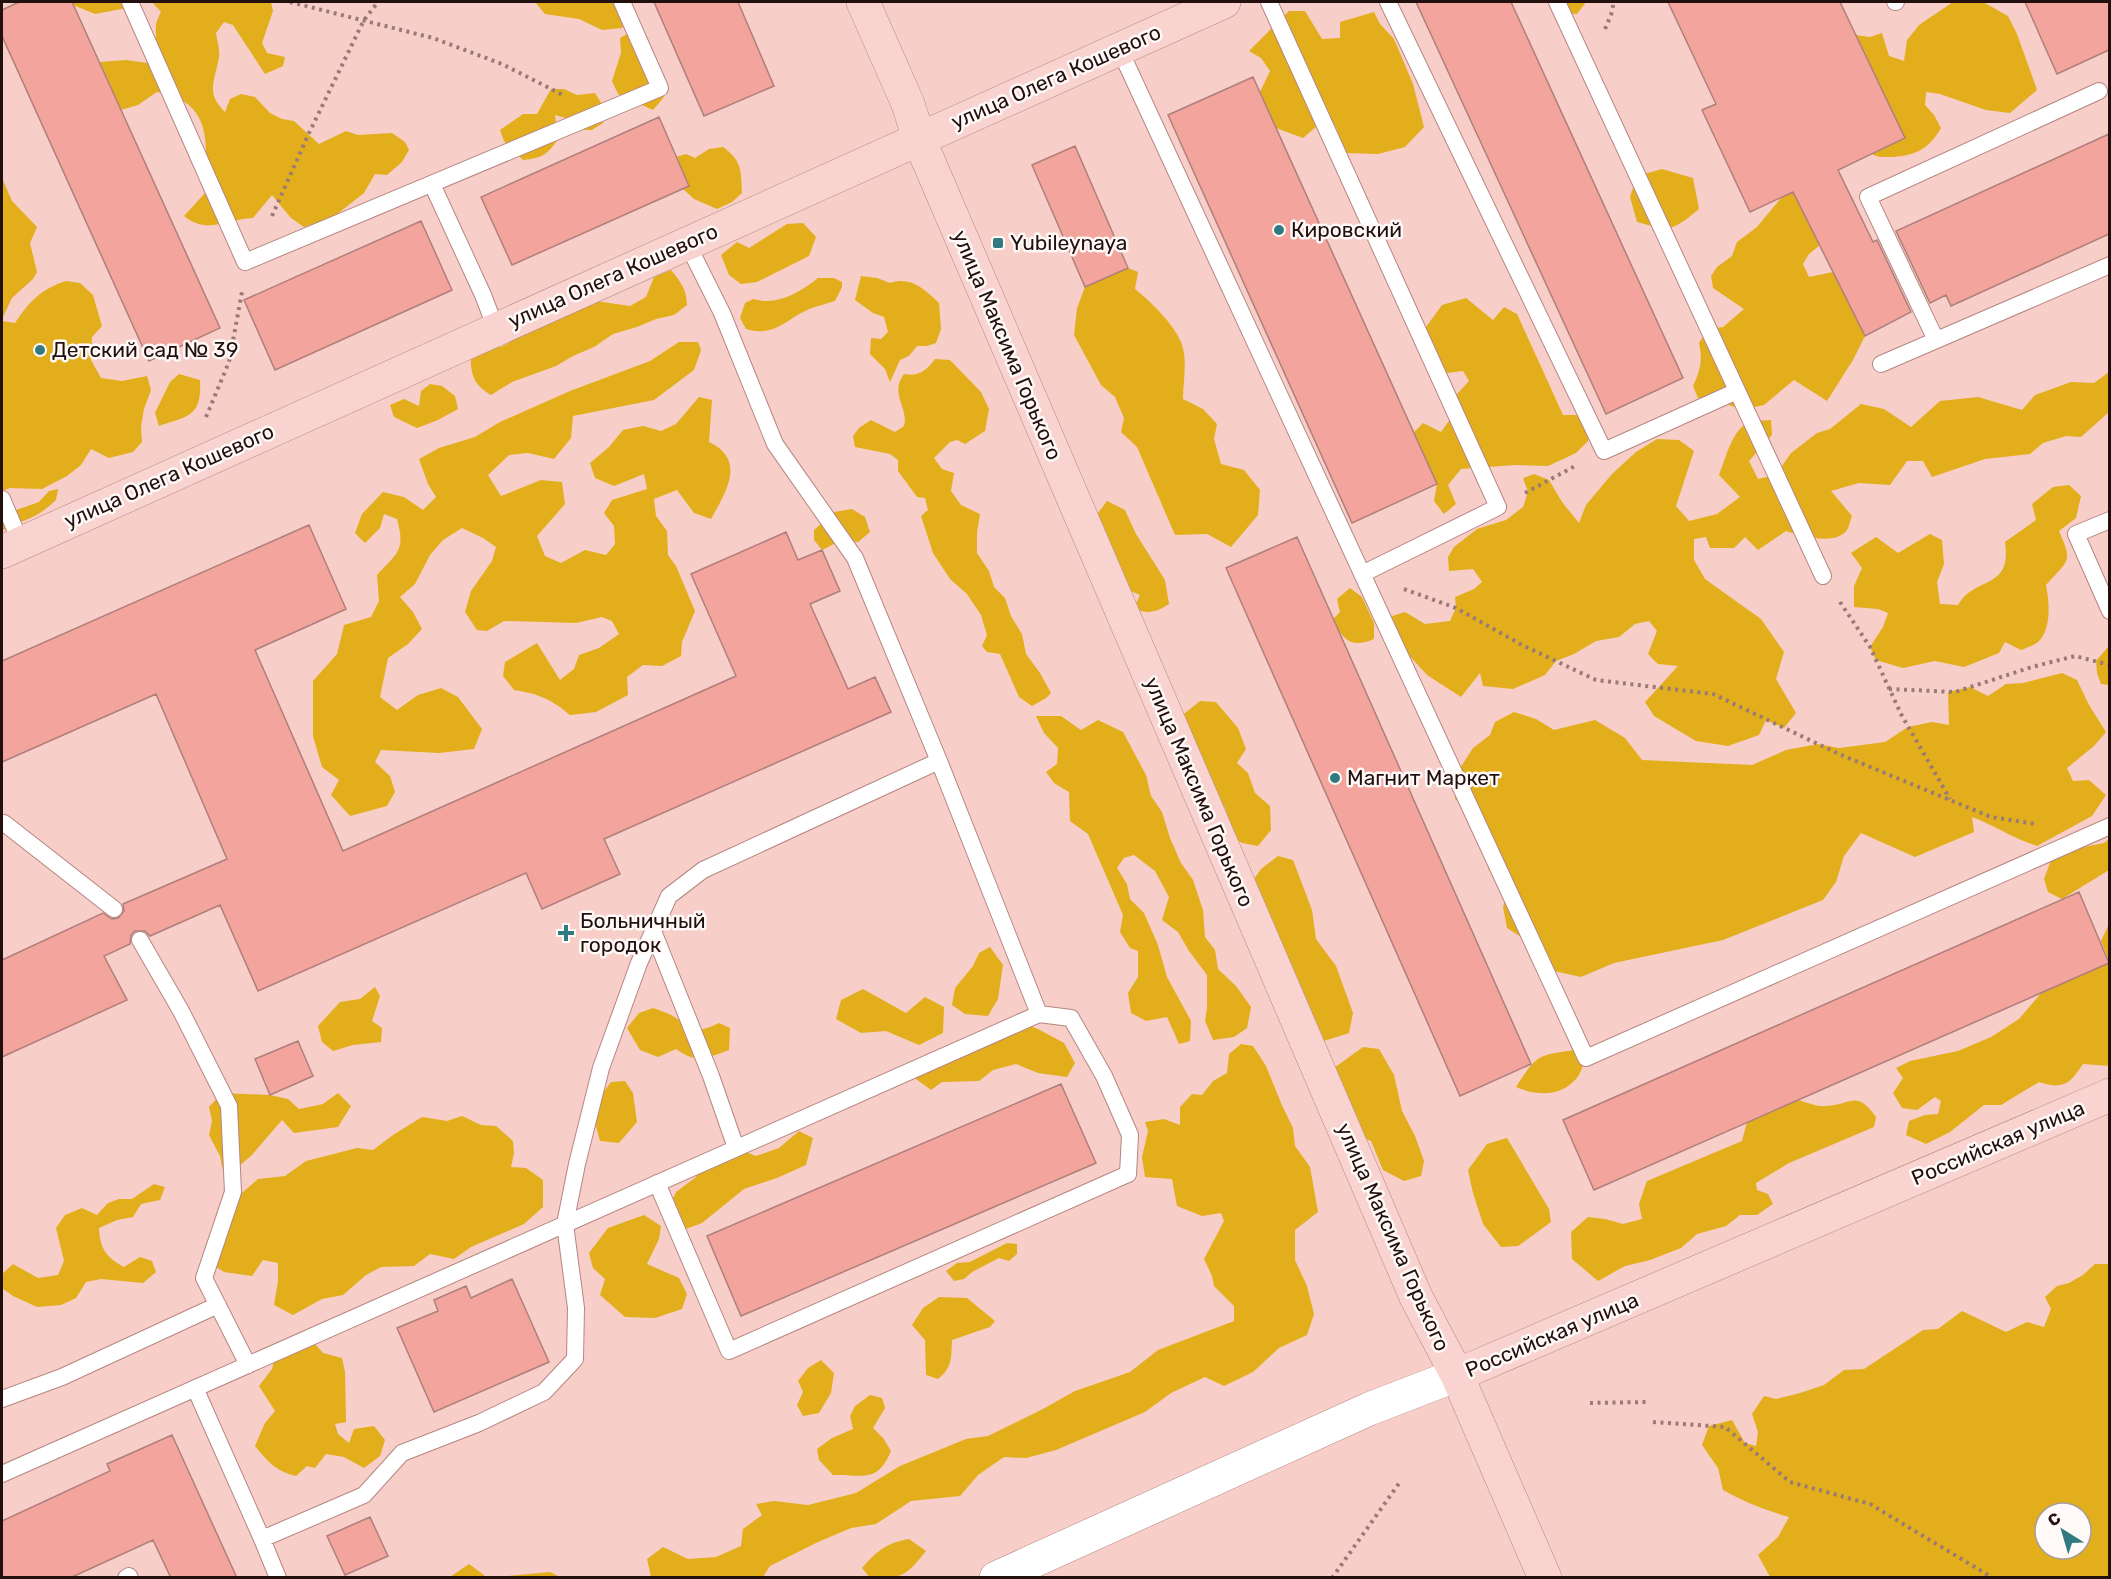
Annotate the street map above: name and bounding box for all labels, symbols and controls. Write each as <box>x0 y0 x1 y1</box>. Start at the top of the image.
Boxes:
street label: улица Олега Кошевого <box>947 19 1165 134</box>
place label: Кировский <box>1291 217 1402 242</box>
street label: улица Олега Кошевого <box>504 218 722 333</box>
marker: Кировский <box>1272 223 1286 237</box>
street label: улица Максима Горького <box>948 226 1067 463</box>
place label: Yubileynaya <box>1010 230 1127 255</box>
marker: Yubileynaya <box>991 236 1005 250</box>
place label: Детский сад № 39 <box>52 337 238 362</box>
marker: Детский сад № 39 <box>33 343 47 357</box>
street label: улица Олега Кошевого <box>60 418 278 533</box>
street label: улица Максима Горького <box>1140 673 1259 910</box>
place label: Магнит Маркет <box>1347 765 1500 790</box>
marker: Магнит Маркет <box>1328 771 1342 785</box>
place label: Больничный городок <box>580 908 706 957</box>
marker: Больничный городок <box>557 924 575 942</box>
street label: Российская улица <box>1907 1095 2088 1190</box>
street label: улица Максима Горького <box>1332 1119 1455 1355</box>
street label: Российская улица <box>1461 1287 1642 1382</box>
north arrow <box>2033 1501 2093 1561</box>
text: С <box>2044 1508 2064 1530</box>

